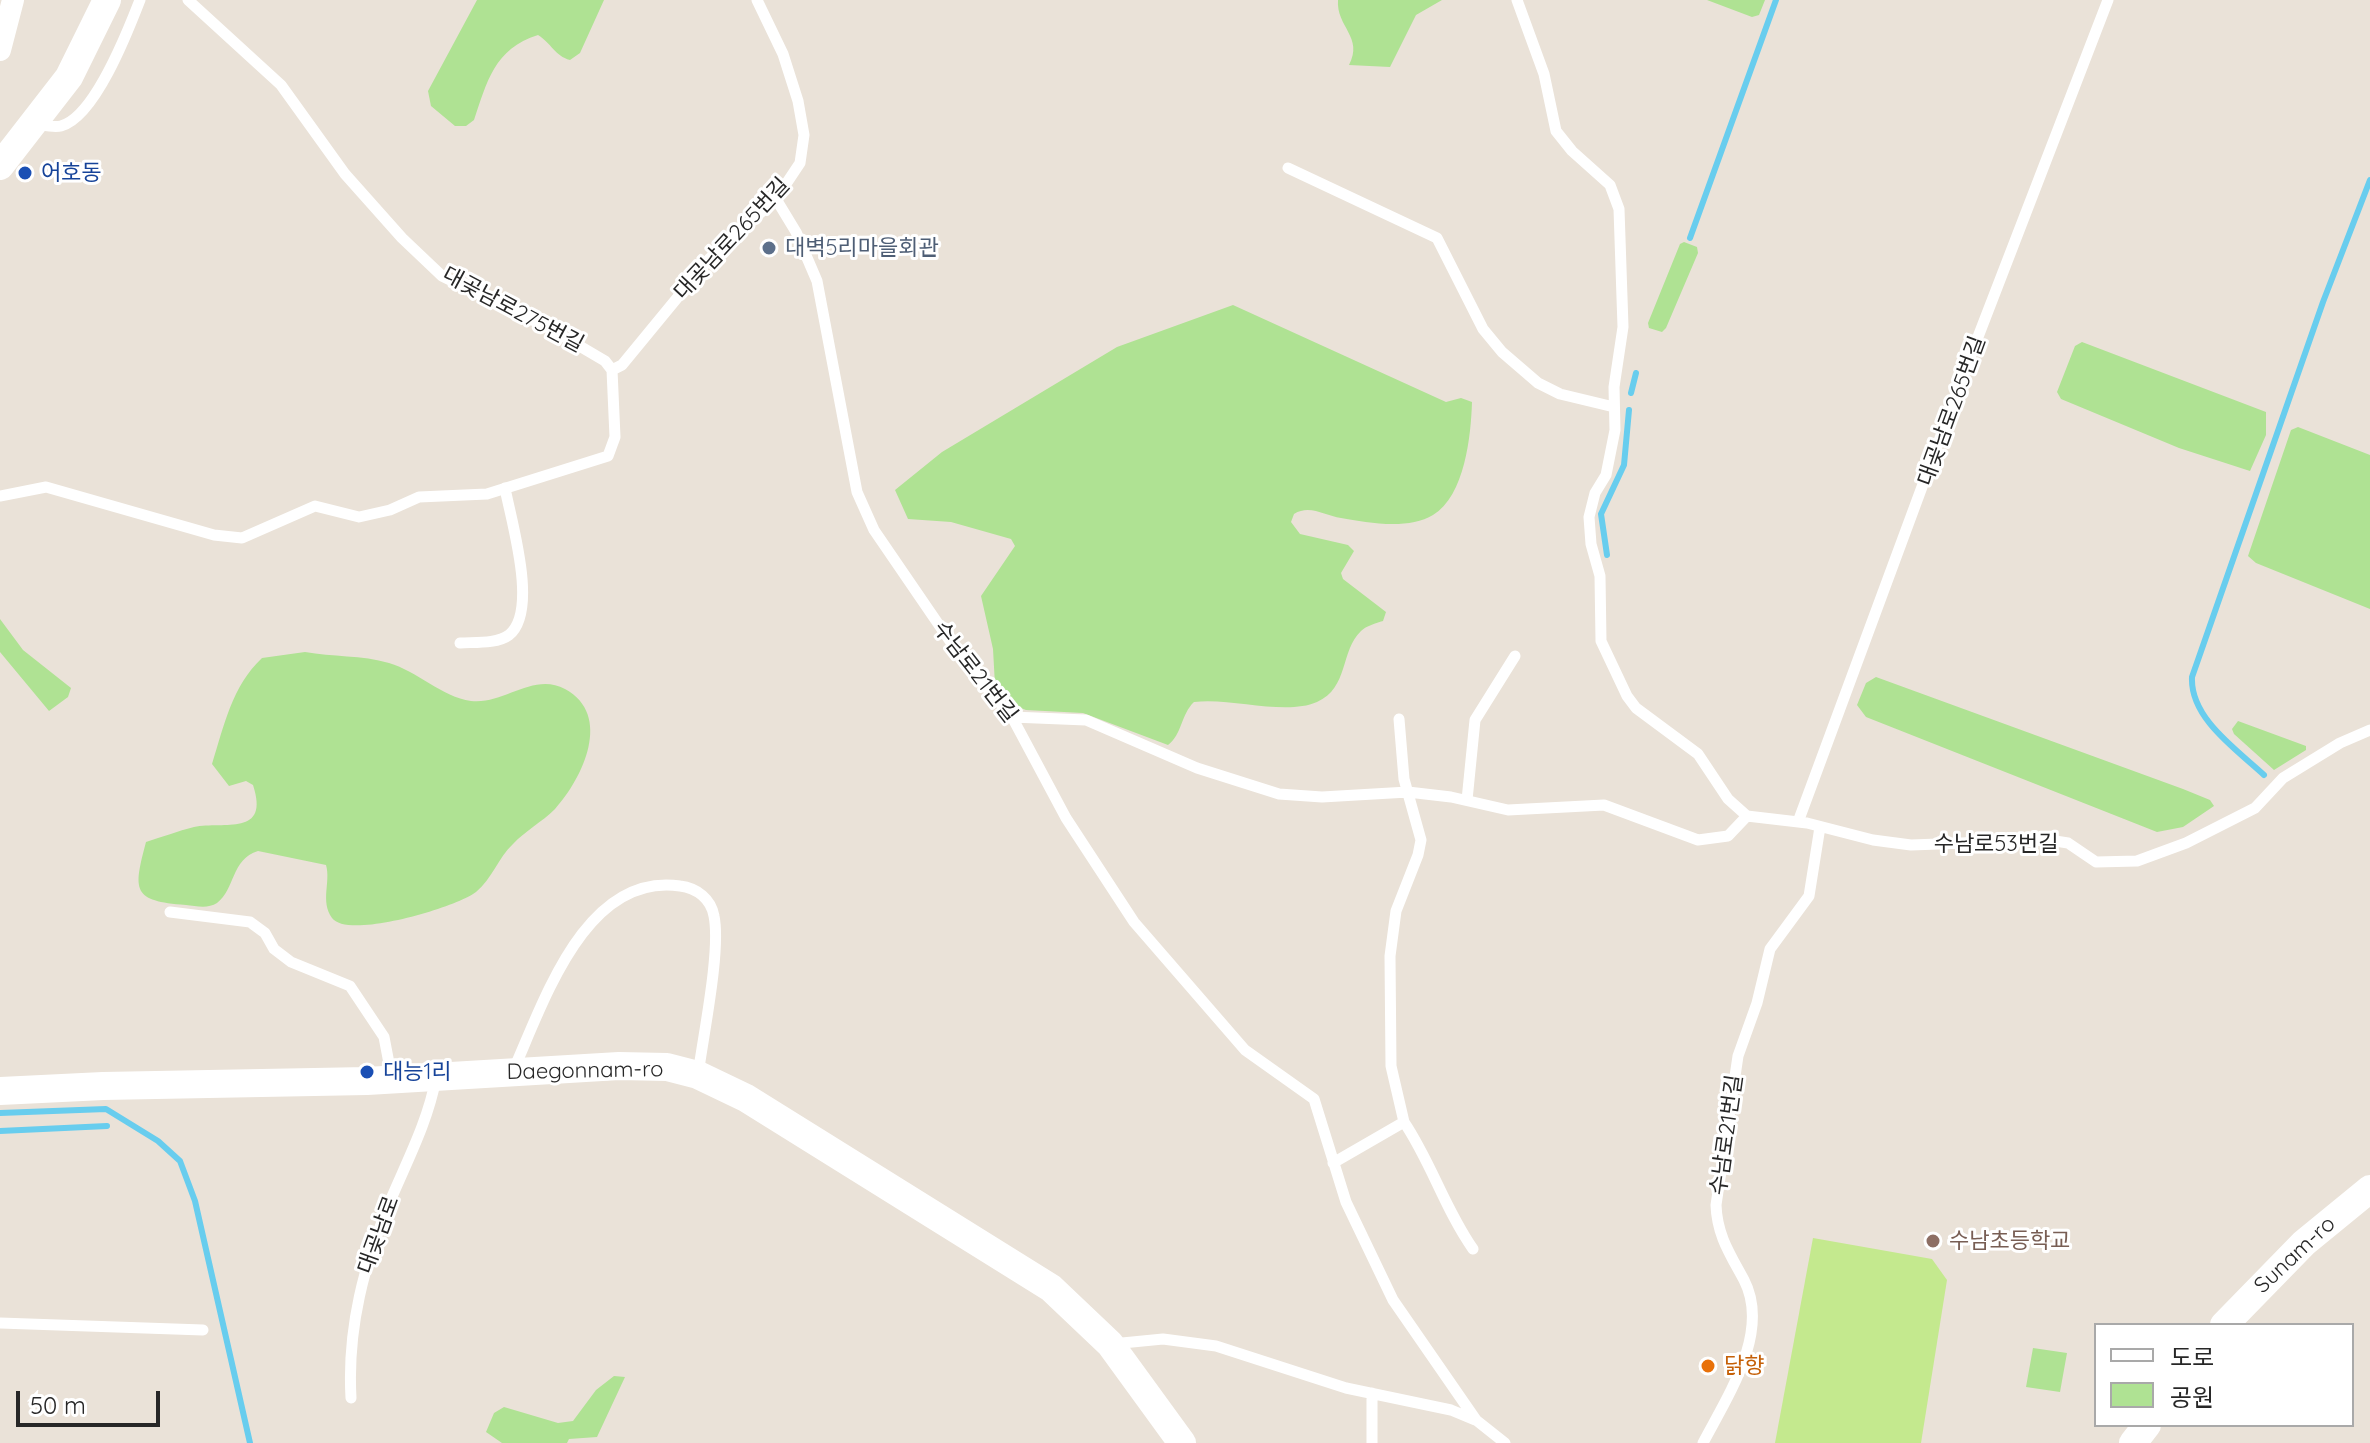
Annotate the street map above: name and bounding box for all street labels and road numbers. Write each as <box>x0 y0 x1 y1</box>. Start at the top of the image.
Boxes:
street label: 대곶남로265번길 <box>669 172 795 306</box>
street label: 대곶남로275번길 <box>438 262 588 358</box>
street label: 대곶남로265번길 <box>1913 333 1991 489</box>
street label: 수남로21번길 <box>927 616 1023 728</box>
street label: 수남로53번길 <box>1934 831 2058 857</box>
street label: Daegonnam-ro <box>506 1056 664 1086</box>
street label: 수남로21번길 <box>1705 1073 1749 1197</box>
street label: 대곶남로 <box>353 1192 405 1278</box>
street label: Sunam-ro <box>2249 1211 2341 1299</box>

